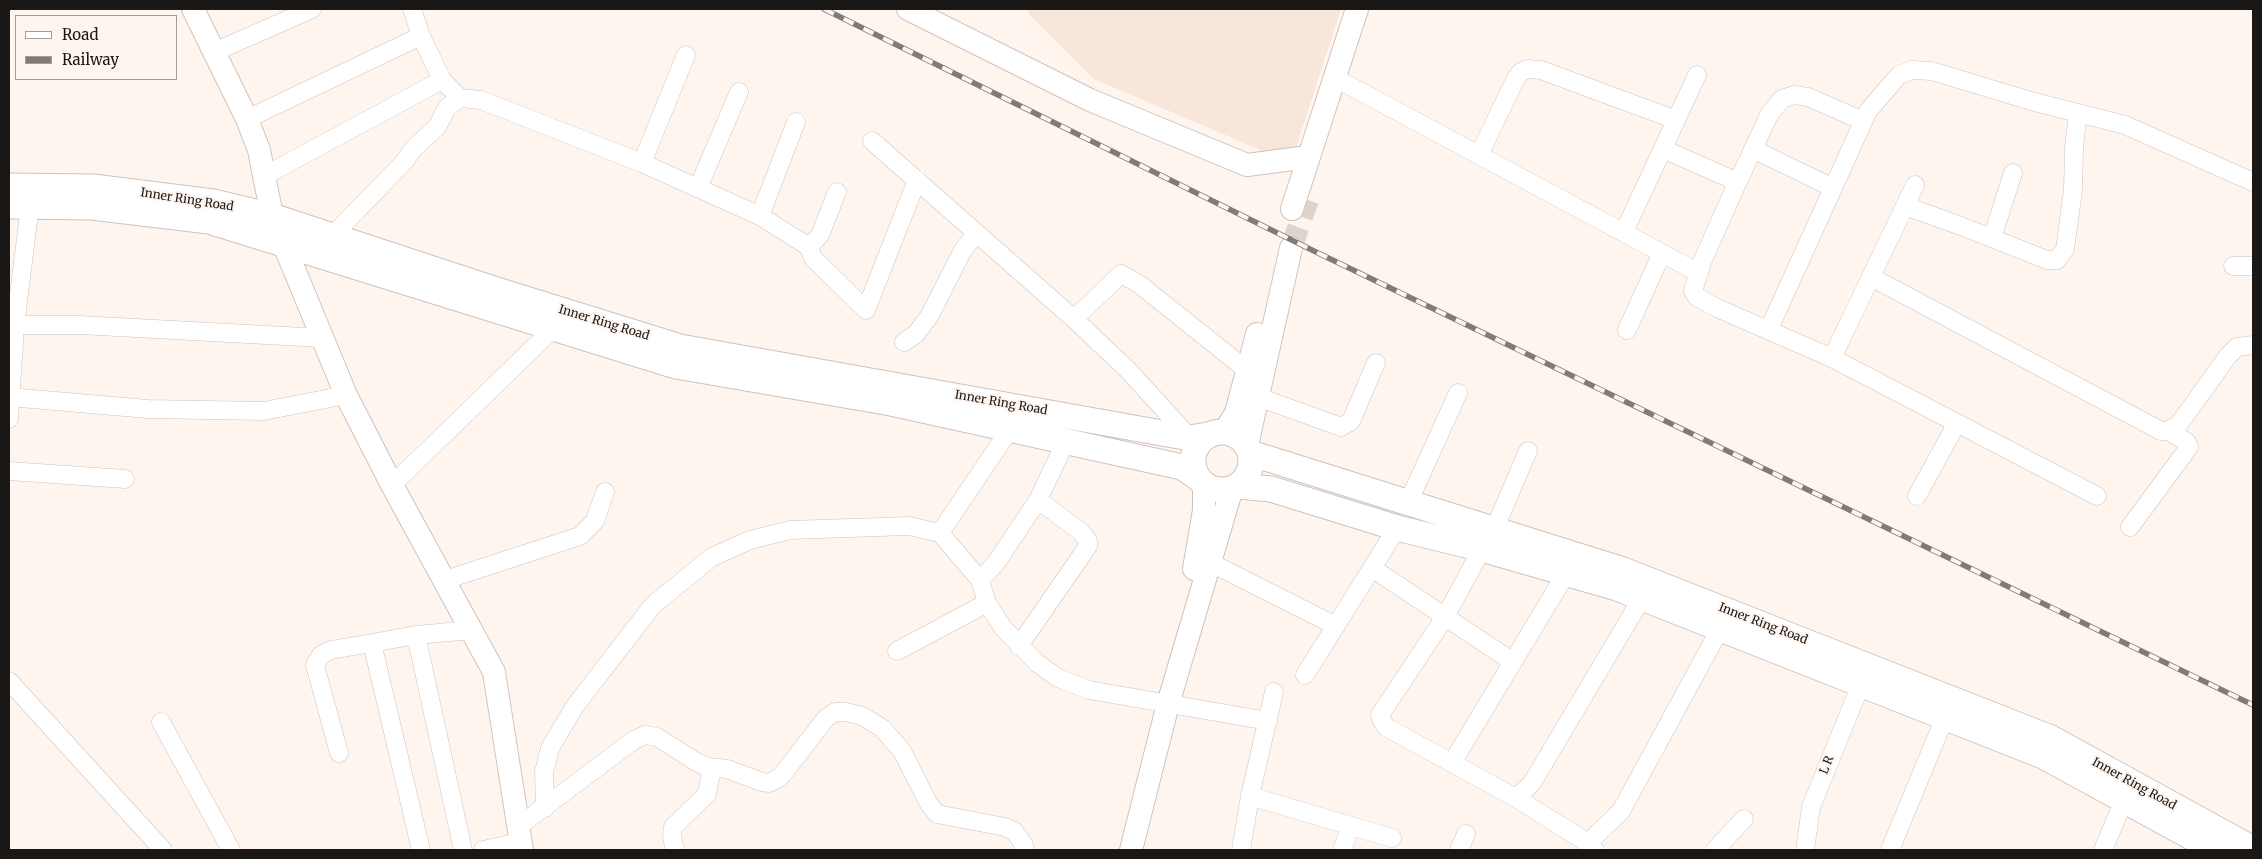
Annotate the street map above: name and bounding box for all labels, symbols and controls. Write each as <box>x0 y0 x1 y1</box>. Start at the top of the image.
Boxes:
legend <box>15 15 178 80</box>
text: Road <box>62 25 98 44</box>
text: Railway <box>62 50 119 69</box>
street label: Inner Ring Road <box>139 186 235 214</box>
street label: Inner Ring Road <box>557 302 651 344</box>
street label: Inner Ring Road <box>953 388 1049 418</box>
street label: Inner Ring Road <box>1717 600 1809 648</box>
street label: L R <box>1817 754 1837 776</box>
street label: Inner Ring Road <box>2089 755 2179 813</box>

